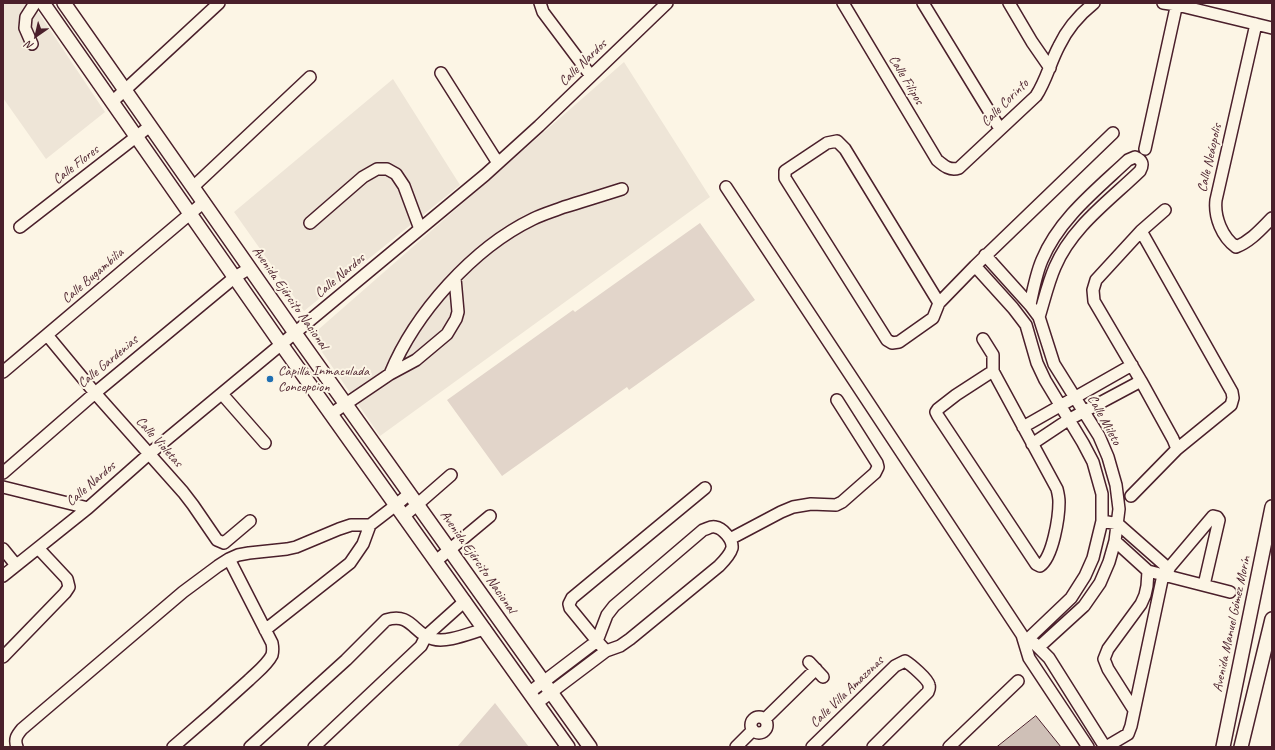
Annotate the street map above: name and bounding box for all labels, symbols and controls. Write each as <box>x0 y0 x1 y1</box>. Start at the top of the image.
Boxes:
north arrow <box>16 16 56 56</box>
street label: Calle Nardos <box>556 36 610 90</box>
text: N <box>23 38 36 54</box>
street label: Calle Filipos <box>885 52 927 108</box>
street label: Calle Corinto <box>978 76 1032 130</box>
street label: Calle Neáopolis <box>1194 122 1226 194</box>
street label: Calle Flores <box>50 142 102 188</box>
street label: Avenida Ejército Nacional <box>248 243 332 353</box>
street label: Calle Bugambilia <box>59 245 127 307</box>
street label: Calle Nardos <box>312 250 368 302</box>
street label: Calle Gardenias <box>75 332 141 392</box>
place label: Capilla Inmaculada Concepcion <box>278 363 369 396</box>
marker: Capilla Inmaculada Concepcion <box>265 374 275 384</box>
street label: Calle Mileto <box>1083 392 1125 448</box>
street label: Calle Violetas <box>132 413 186 471</box>
street label: Calle Nardos <box>63 458 119 510</box>
street label: Avenida Ejército Nacional <box>436 507 520 617</box>
street label: Avenida Manuel Gómez Morín <box>1209 554 1255 694</box>
street label: Calle Villa Amazonas <box>807 653 887 731</box>

